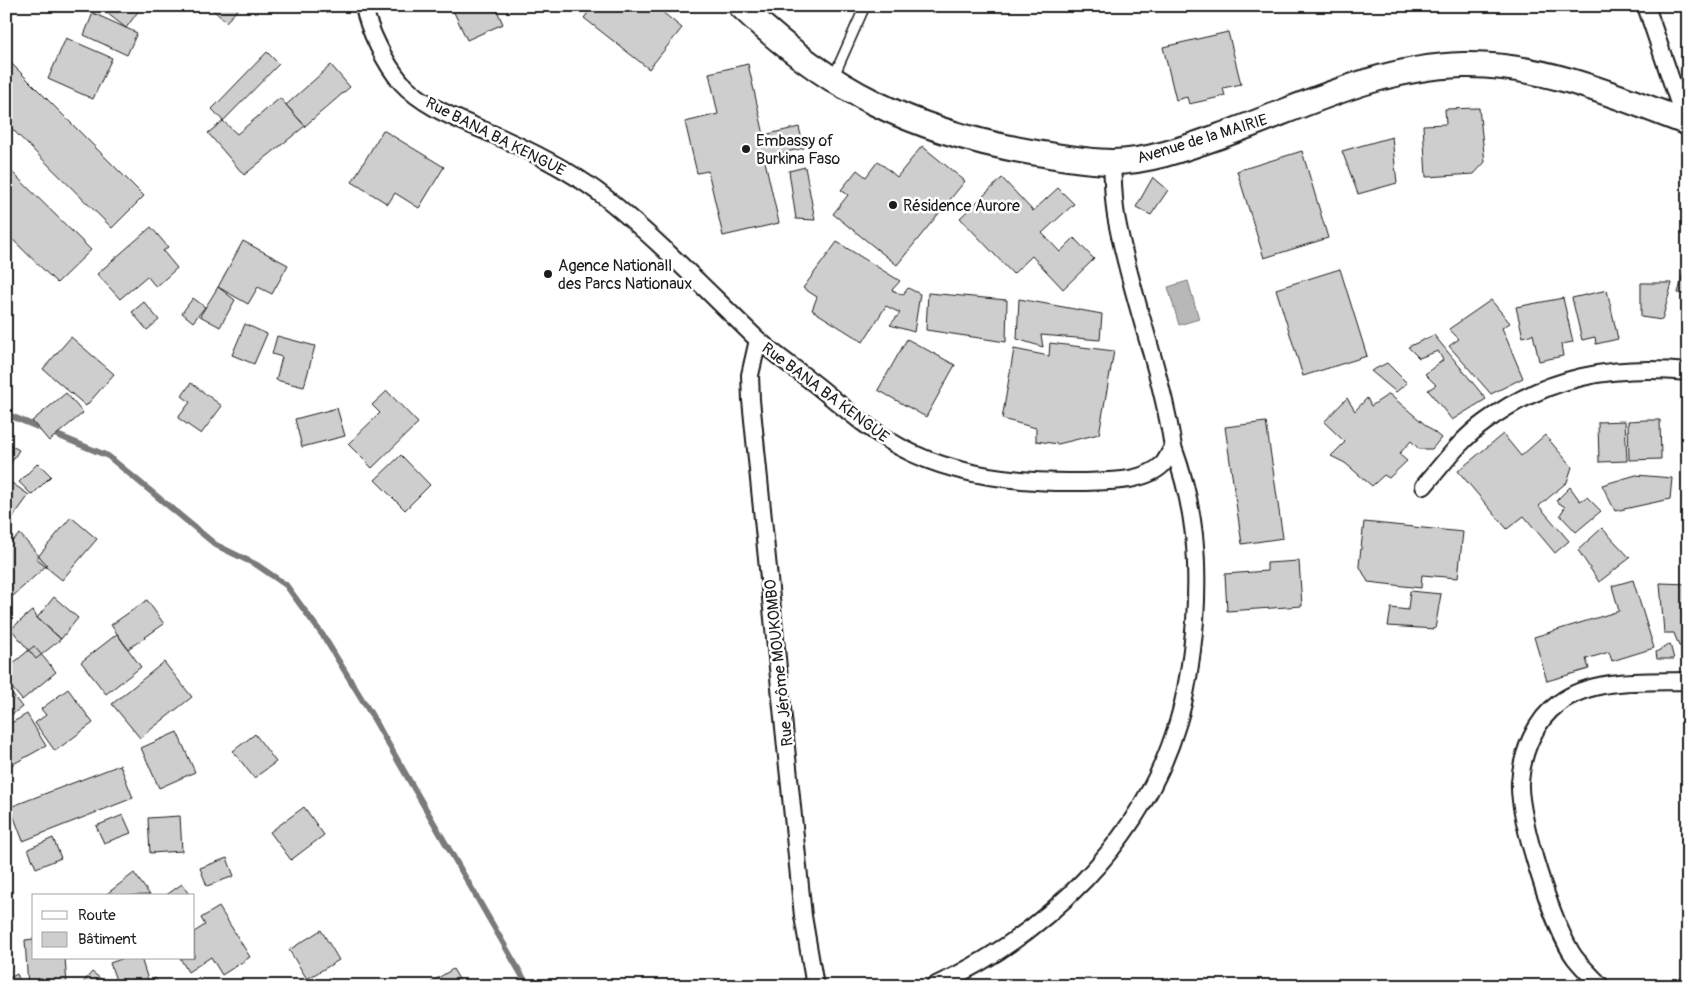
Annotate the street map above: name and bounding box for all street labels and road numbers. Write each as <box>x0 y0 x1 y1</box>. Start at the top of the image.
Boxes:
street label: Rue BANA BA KENGUE <box>422 93 569 181</box>
street label: Avenue de la MAIRIE <box>1135 110 1270 168</box>
street label: Rue BANA BA KENGUE <box>758 338 893 447</box>
street label: Rue Jérôme MOUKOMBO <box>760 578 798 747</box>

